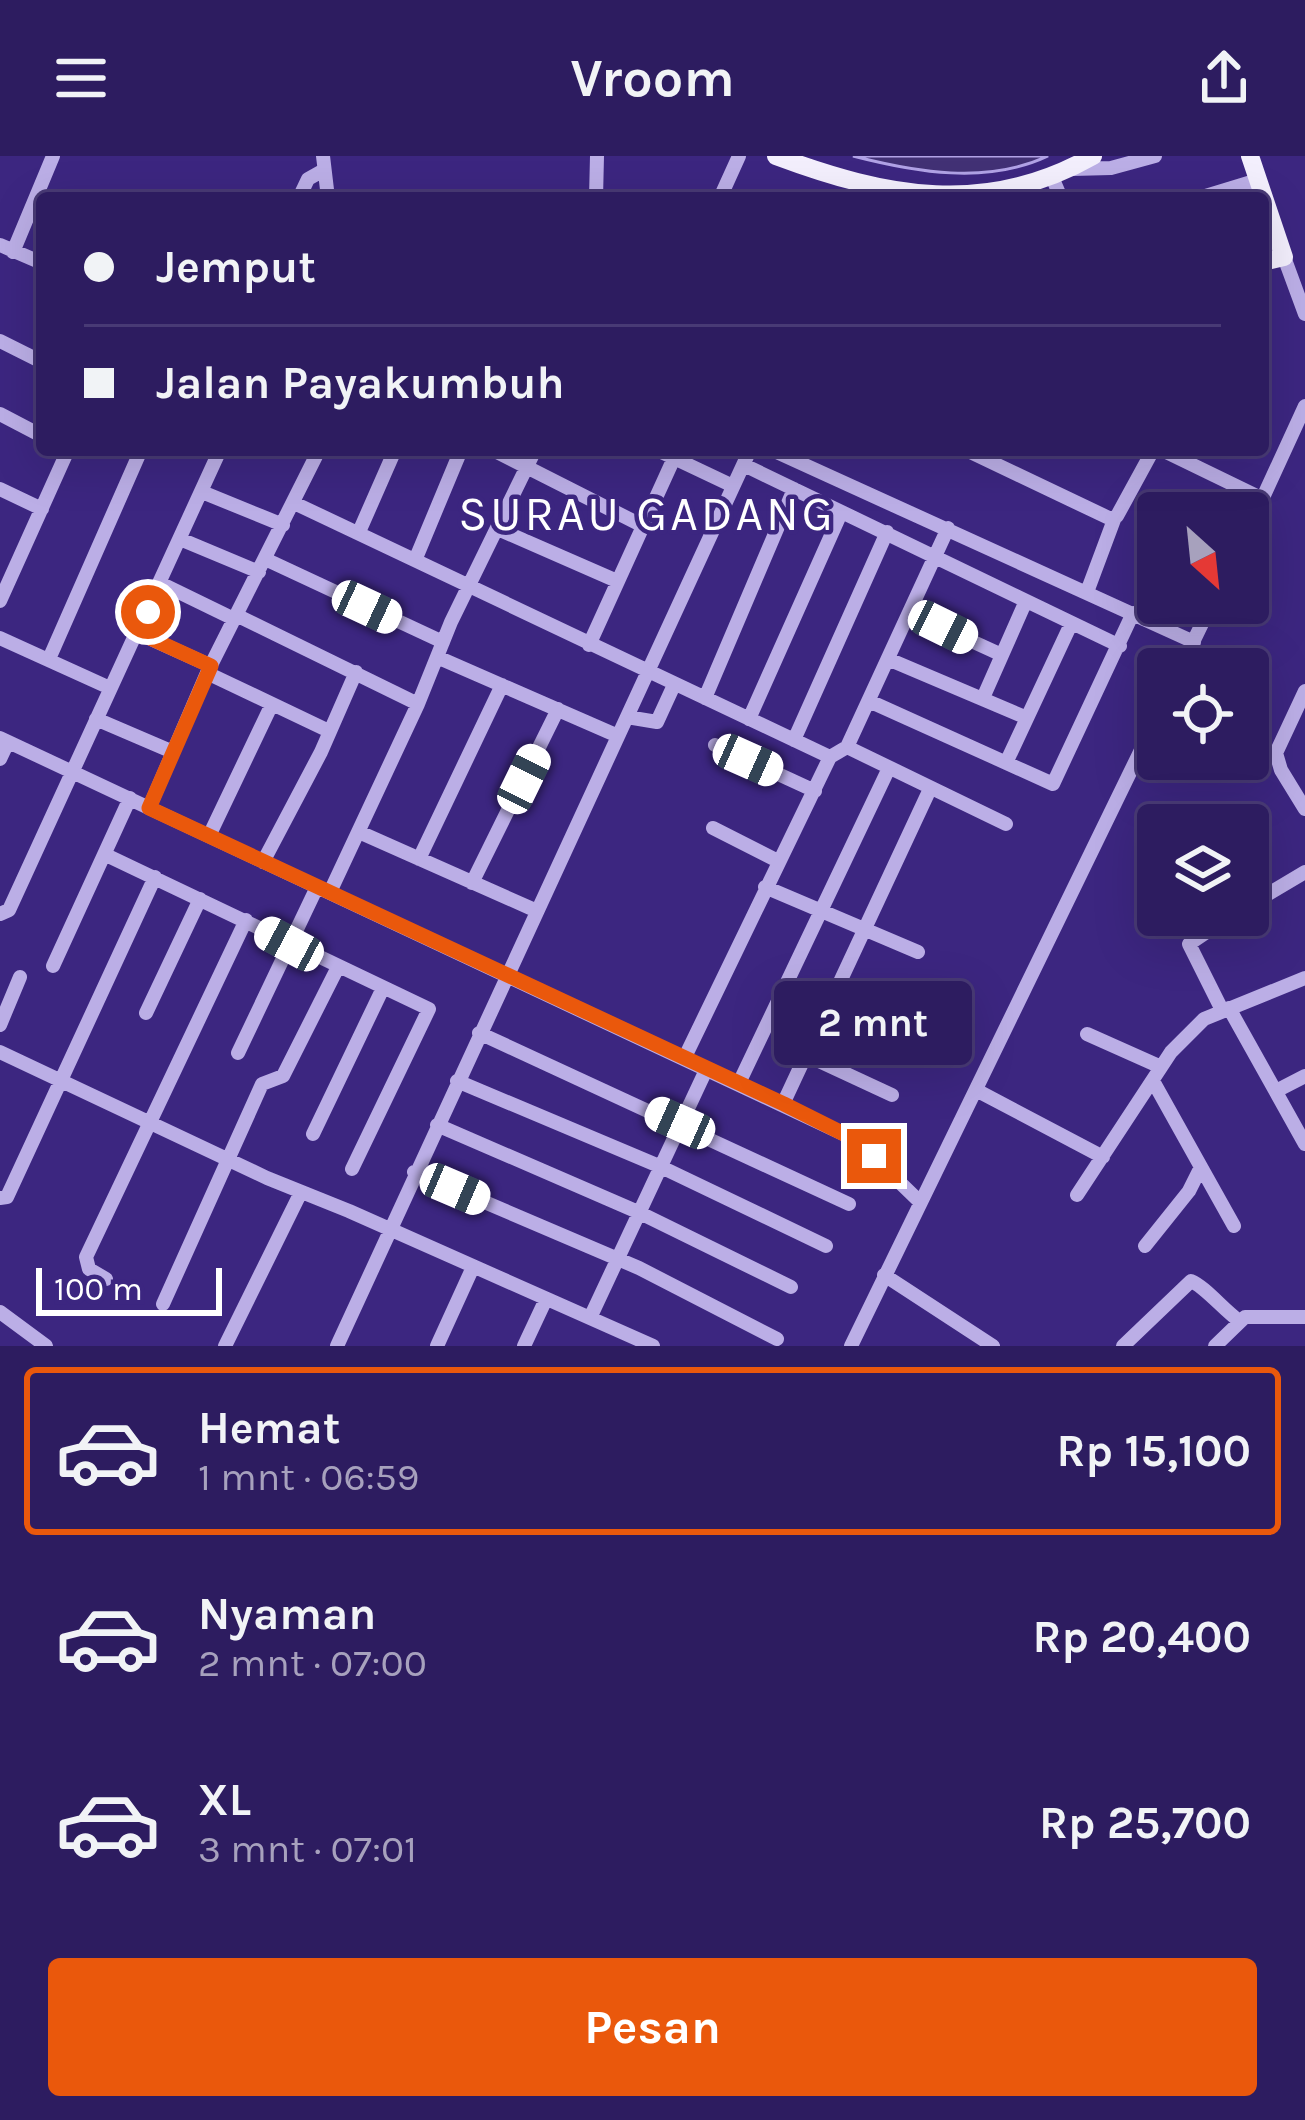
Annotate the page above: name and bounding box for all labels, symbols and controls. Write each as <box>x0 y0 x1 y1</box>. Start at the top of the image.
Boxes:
icon: menu <box>48 45 114 111</box>
icon: share <box>1191 45 1257 111</box>
text: Vroom <box>570 46 735 110</box>
text: Jemput <box>156 241 316 293</box>
text: Jalan Payakumbuh <box>156 357 565 409</box>
district label: SURAU GADANG <box>458 486 836 542</box>
north arrow <box>1137 492 1269 624</box>
map controls <box>1137 492 1269 936</box>
car <box>327 575 407 639</box>
route start <box>121 585 175 639</box>
car <box>903 595 983 659</box>
button: locate <box>1137 648 1269 780</box>
car <box>708 729 788 791</box>
car <box>492 739 556 819</box>
button: layers <box>1137 804 1269 936</box>
car <box>249 911 329 977</box>
callout: 2 mnt <box>775 982 973 1066</box>
text: 2 mnt <box>818 1000 928 1046</box>
car <box>640 1092 720 1154</box>
route end <box>847 1129 901 1183</box>
car <box>415 1158 495 1220</box>
scale bar <box>36 1262 222 1315</box>
text: 100 m <box>54 1270 143 1308</box>
icon: car <box>54 1397 162 1505</box>
text: Hemat <box>198 1402 340 1454</box>
text: Rp 15,100 <box>1057 1425 1251 1477</box>
text: 1 mnt · 06:59 <box>198 1454 419 1500</box>
icon: car <box>54 1583 162 1691</box>
text: Nyaman <box>198 1588 376 1640</box>
text: Rp 20,400 <box>1032 1611 1251 1663</box>
text: 2 mnt · 07:00 <box>198 1640 427 1686</box>
icon: car <box>54 1769 162 1877</box>
text: XL <box>198 1774 251 1826</box>
text: Rp 25,700 <box>1039 1797 1251 1849</box>
text: 3 mnt · 07:01 <box>198 1826 417 1872</box>
button: Pesan <box>48 1958 1257 2096</box>

